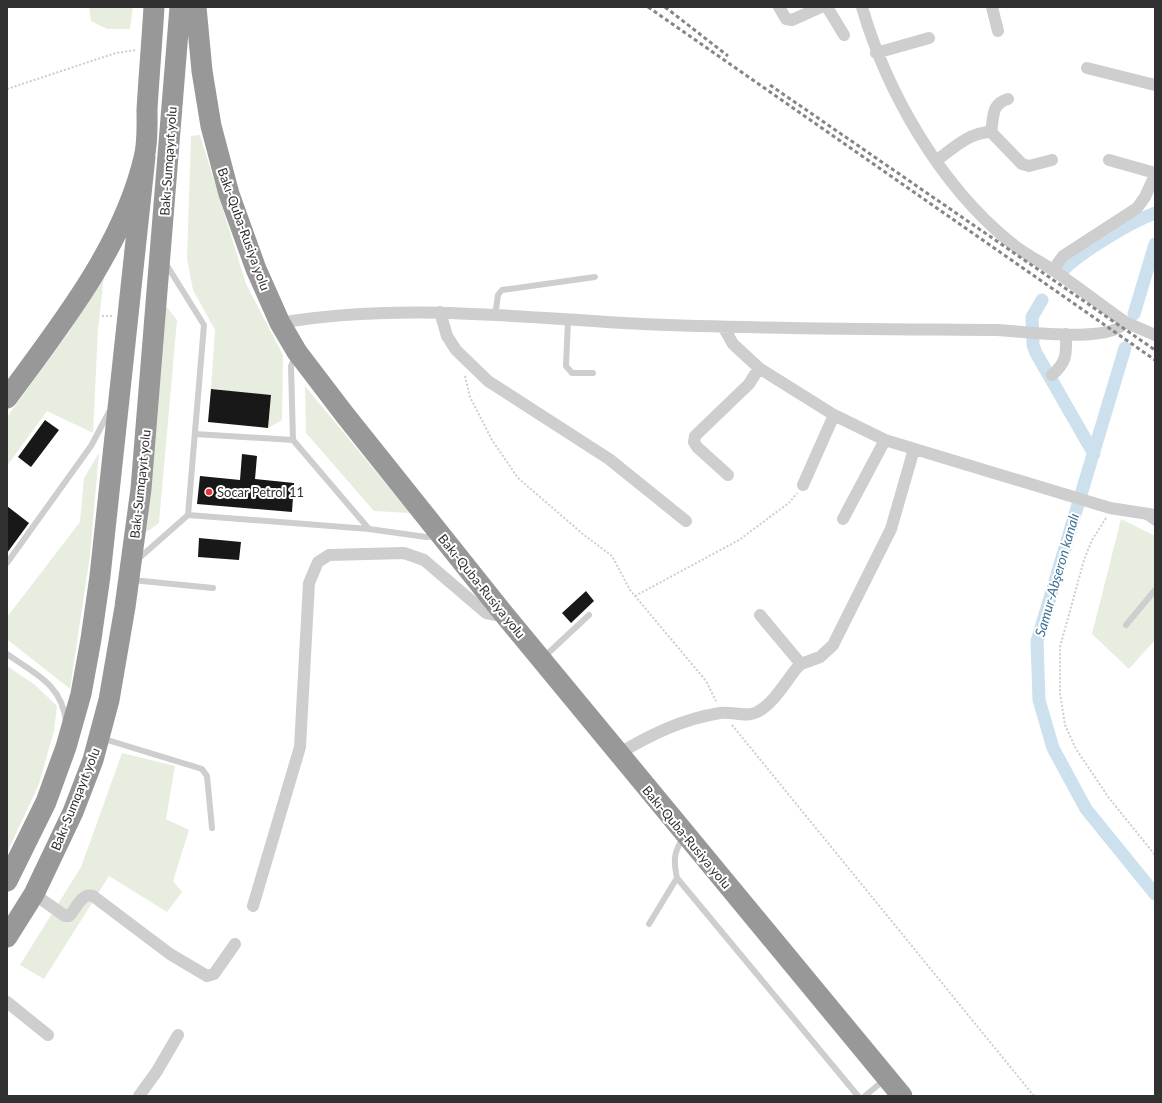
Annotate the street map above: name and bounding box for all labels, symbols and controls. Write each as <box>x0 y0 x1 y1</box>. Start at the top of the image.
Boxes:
street label: Bakı-Sumqayıt yolu <box>156 106 180 216</box>
street label: Bakı-Quba-Rusiya yolu <box>214 165 274 293</box>
street label: Bakı-Sumqayıt yolu <box>126 429 154 539</box>
place label: Socar Petrol 11 <box>217 484 304 500</box>
marker: Socar Petrol 11 <box>204 487 214 497</box>
water label: Samur-Abşeron kanalı <box>1031 511 1082 638</box>
street label: Bakı-Quba-Rusiya yolu <box>435 531 529 641</box>
street label: Bakı-Sumqayıt yolu <box>47 745 103 853</box>
street label: Bakı-Quba-Rusiya yolu <box>639 782 735 892</box>

